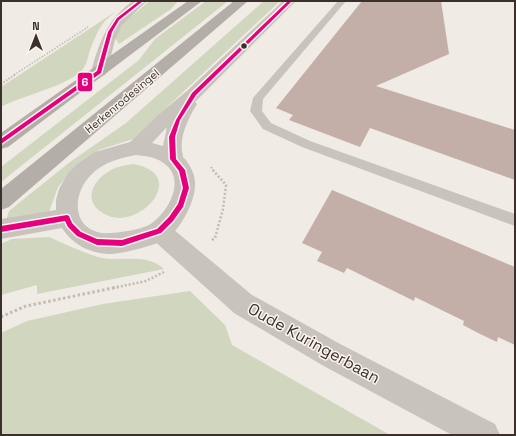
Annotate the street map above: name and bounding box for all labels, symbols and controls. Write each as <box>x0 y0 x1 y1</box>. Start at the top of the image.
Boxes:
north arrow <box>16 16 56 56</box>
text: N <box>32 19 40 33</box>
unlabelled marker <box>239 41 249 51</box>
street label: Herkenrodesingel <box>82 66 162 136</box>
line badge: 6 <box>77 72 93 92</box>
text: 6 <box>82 75 89 89</box>
street label: Oude Kuringerbaan <box>244 298 384 388</box>

